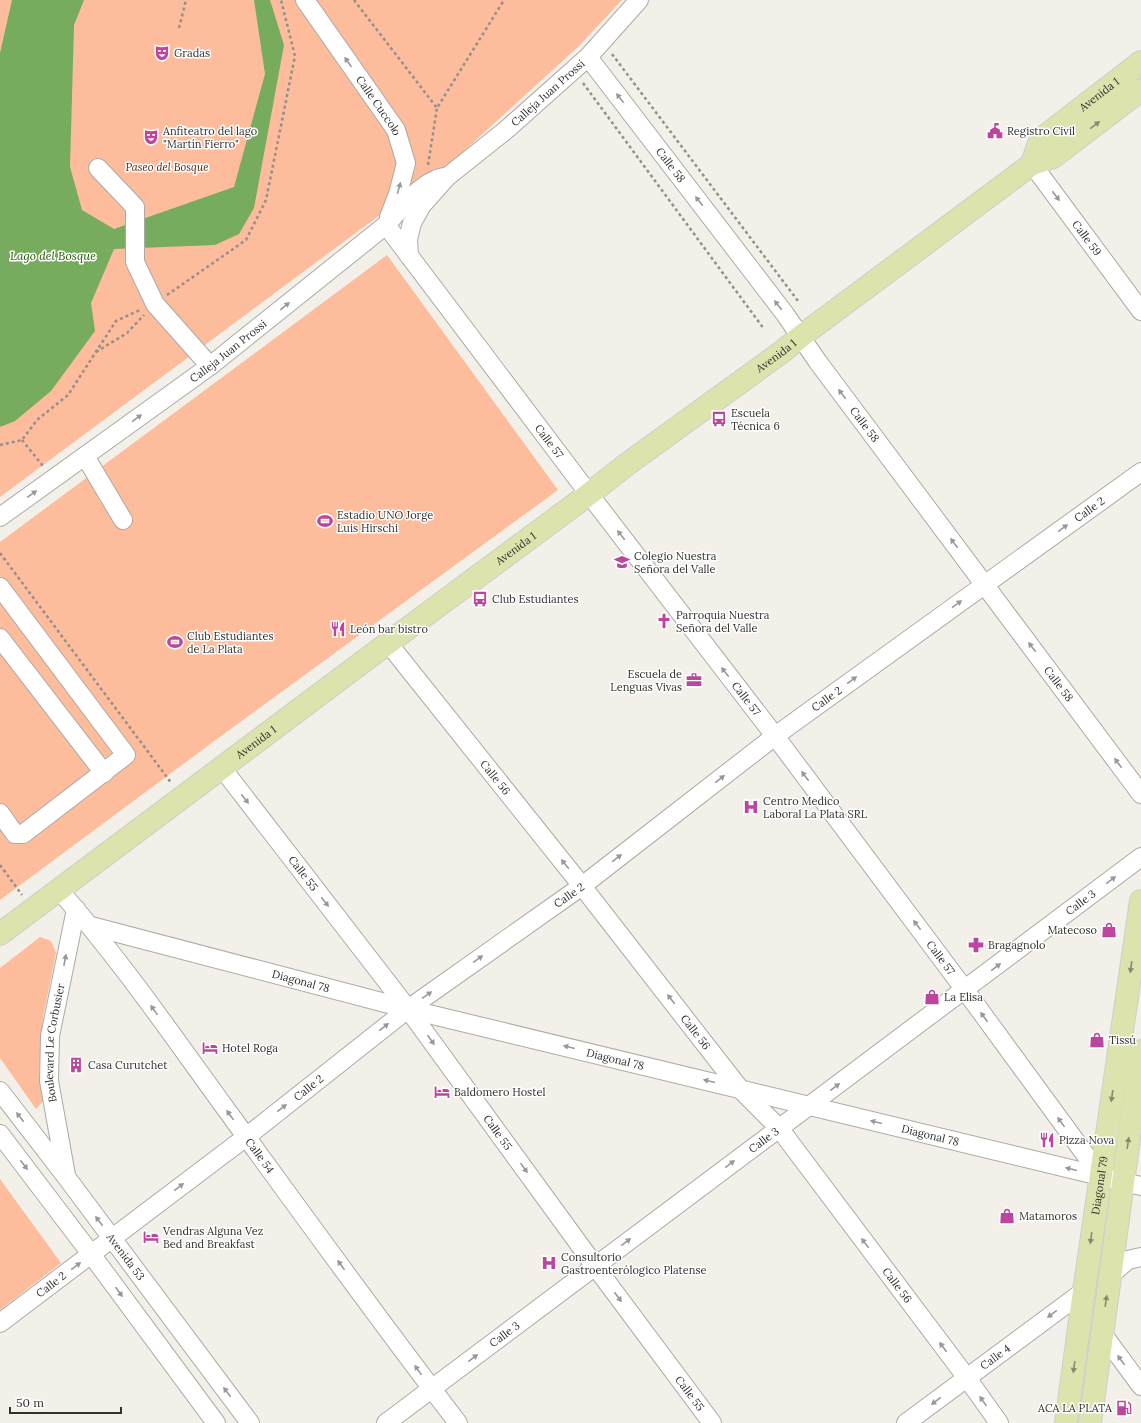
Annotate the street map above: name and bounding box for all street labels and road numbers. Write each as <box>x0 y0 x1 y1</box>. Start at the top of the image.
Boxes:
street label: Calleja Juan Prossi <box>508 56 587 129</box>
street label: Calle Cuccolo <box>353 73 404 137</box>
street label: Avenida 1 <box>1075 74 1122 115</box>
street label: Calle 58 <box>653 145 689 185</box>
street label: Calle 59 <box>1069 217 1105 258</box>
street label: Calleja Juan Prossi <box>187 317 269 385</box>
street label: Avenida 1 <box>752 336 799 376</box>
street label: Calle 58 <box>847 404 882 445</box>
street label: Calle 57 <box>532 421 567 461</box>
street label: Calle 2 <box>1071 494 1107 525</box>
street label: Avenida 1 <box>492 529 539 569</box>
street label: Calle 58 <box>1041 664 1076 704</box>
street label: Calle 57 <box>729 679 764 718</box>
street label: Calle 2 <box>809 683 845 714</box>
street label: Avenida 1 <box>232 722 279 762</box>
street label: Calle 56 <box>477 757 513 798</box>
street label: Calle 55 <box>285 853 321 894</box>
street label: Calle 2 <box>551 880 587 911</box>
street label: Calle 3 <box>1063 886 1098 918</box>
street label: Calle 57 <box>923 938 958 978</box>
street label: Diagonal 78 <box>271 967 331 995</box>
street label: Boulevard Le Corbusier <box>42 982 68 1103</box>
street label: Calle 56 <box>678 1012 714 1052</box>
street label: Diagonal 78 <box>585 1045 646 1073</box>
street label: Calle 2 <box>291 1072 326 1104</box>
street label: Calle 55 <box>480 1112 515 1153</box>
street label: Diagonal 78 <box>900 1121 961 1149</box>
street label: Calle 3 <box>746 1124 782 1156</box>
street label: Calle 54 <box>242 1135 277 1176</box>
street label: Diagonal 79 <box>1088 1155 1111 1216</box>
street label: Avenida 53 <box>103 1230 148 1283</box>
street label: Calle 56 <box>879 1265 915 1306</box>
street label: Calle 2 <box>33 1268 69 1300</box>
street label: Calle 3 <box>486 1318 522 1350</box>
street label: Calle 4 <box>977 1341 1013 1373</box>
street label: Calle 55 <box>672 1373 707 1414</box>

